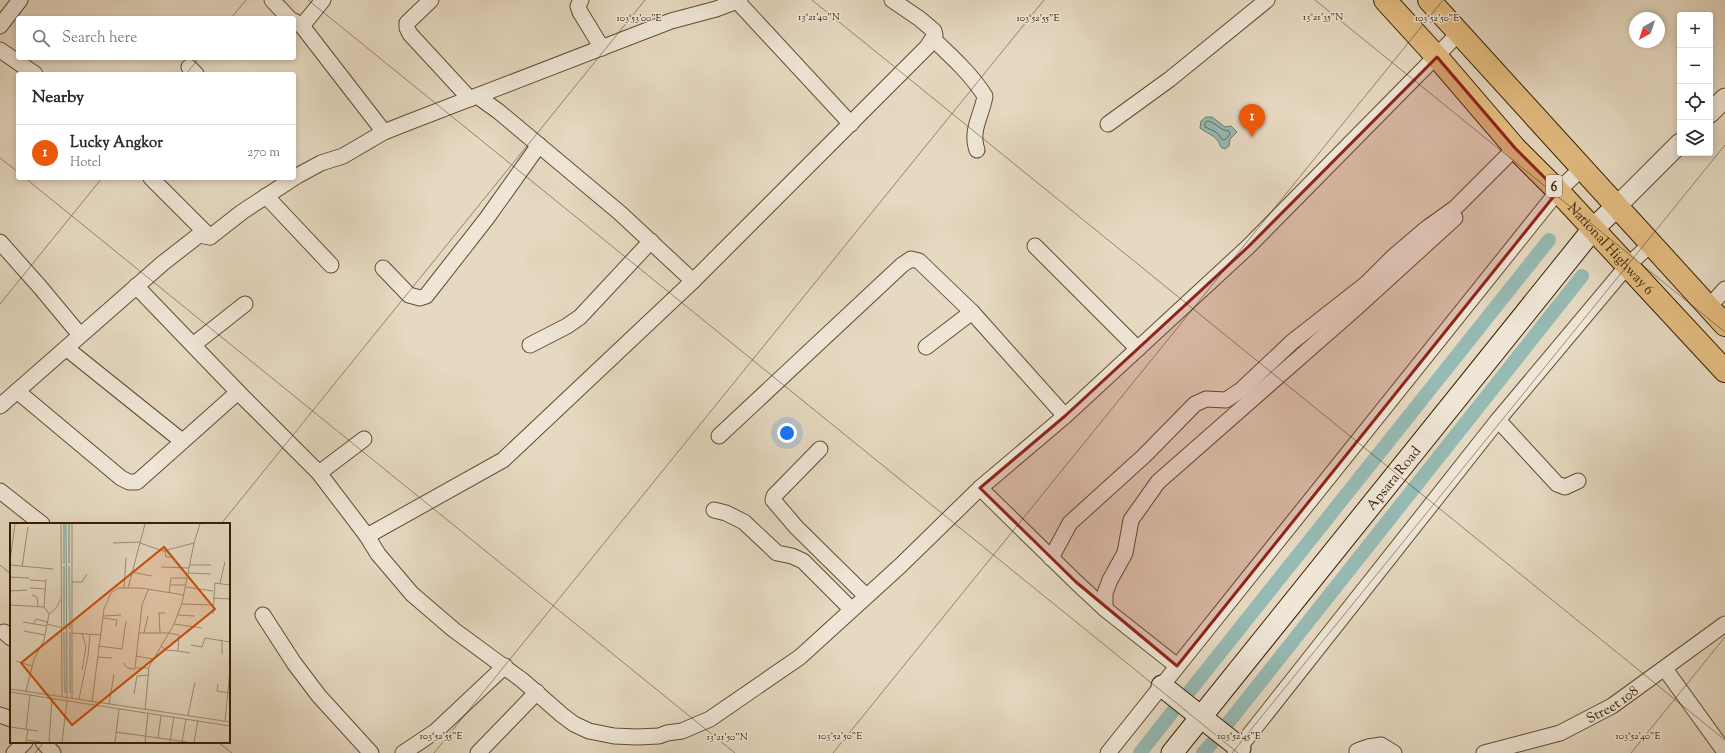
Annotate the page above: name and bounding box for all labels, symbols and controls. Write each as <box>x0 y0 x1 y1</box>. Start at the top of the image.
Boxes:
text: 13°21'40"N <box>798 10 840 25</box>
text: 13°21'35"N <box>1303 10 1343 25</box>
text: 103°53'00"E <box>616 11 662 26</box>
text: 103°52'55"E <box>1017 11 1059 26</box>
text: 103°52'50"E <box>1415 11 1459 26</box>
north arrow <box>1629 12 1665 48</box>
map controls <box>1677 12 1713 156</box>
button: + <box>1677 12 1713 48</box>
search box <box>16 16 296 60</box>
icon: search <box>30 27 52 49</box>
text: Search here <box>62 28 137 49</box>
button: − <box>1677 48 1713 84</box>
button: locate <box>1677 84 1713 120</box>
text: Nearby <box>32 86 84 110</box>
pin: 1 <box>1239 104 1265 137</box>
button: layers <box>1677 120 1713 156</box>
text: Lucky Angkor <box>70 133 163 154</box>
text: 1 <box>43 144 47 162</box>
text: 270 m <box>247 144 280 162</box>
text: Hotel <box>70 154 101 172</box>
road number: 6 <box>1546 175 1562 197</box>
street label: National Highway 6 <box>1562 199 1658 300</box>
your location <box>777 423 797 443</box>
street label: Apsara Road <box>1363 443 1427 515</box>
inset map <box>10 523 230 743</box>
street label: Street 108 <box>1583 682 1643 730</box>
text: 103°52'55"E <box>420 729 462 744</box>
text: 103°52'50"E <box>818 729 862 744</box>
text: 103°52'45"E <box>1217 729 1261 744</box>
text: 103°52'40"E <box>1616 729 1660 744</box>
text: 13°21'50"N <box>706 730 748 745</box>

